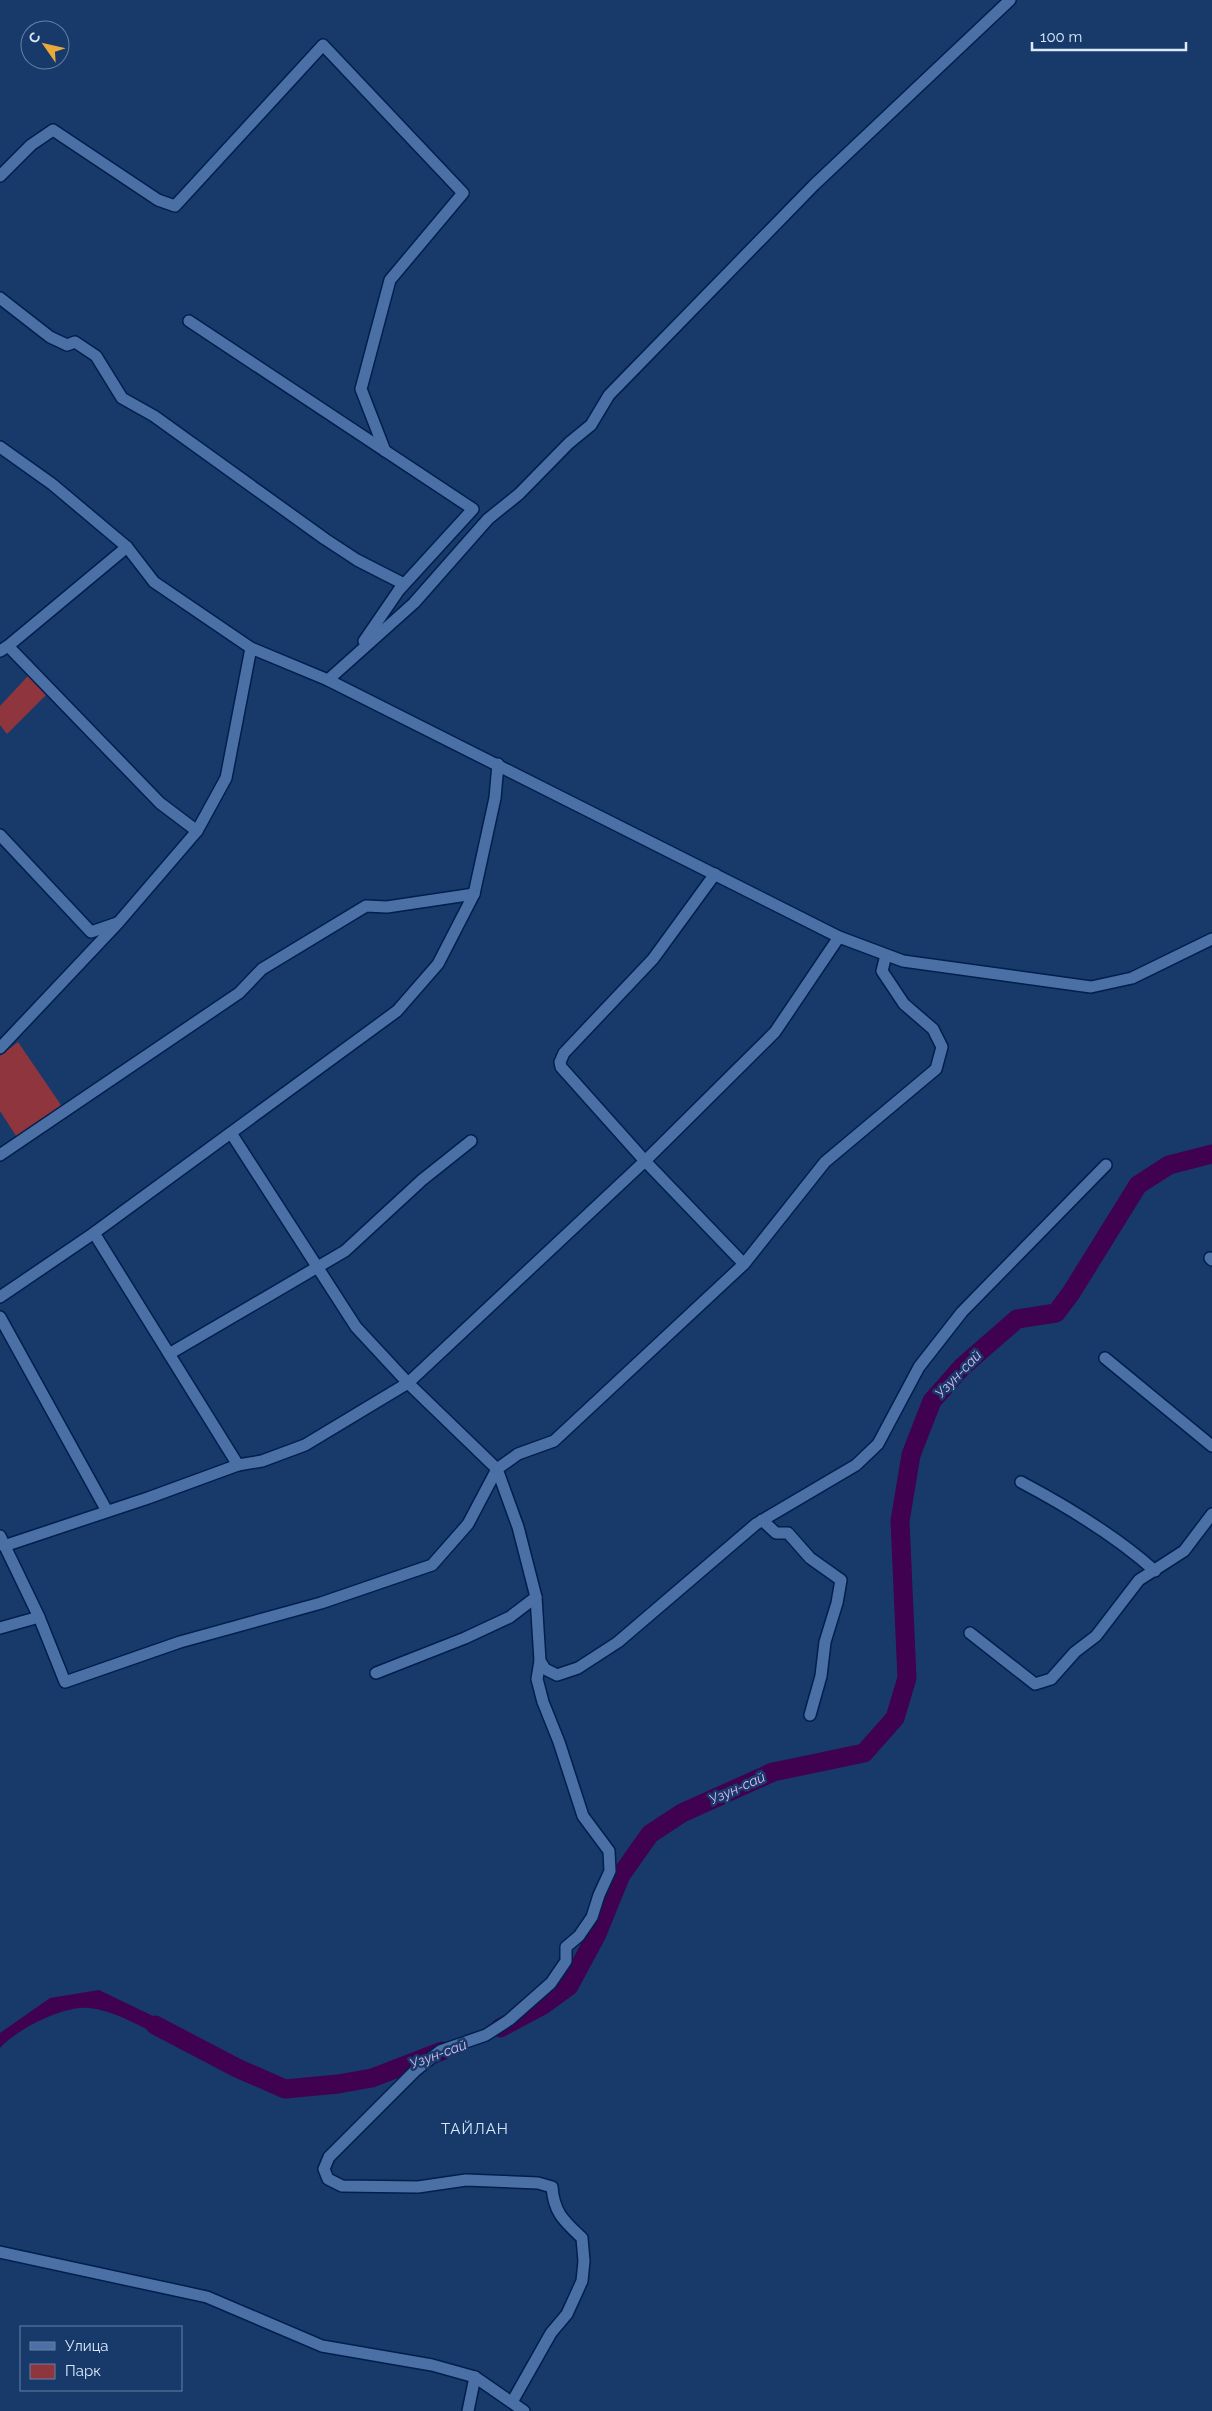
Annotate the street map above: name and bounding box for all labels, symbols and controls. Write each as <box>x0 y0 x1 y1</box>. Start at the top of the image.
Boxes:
north arrow <box>20 20 70 70</box>
scale bar <box>1032 20 1186 52</box>
text: 100 m <box>1040 28 1082 46</box>
text: С <box>25 29 44 46</box>
water label: Узун-сай <box>932 1347 984 1401</box>
water label: Узун-сай <box>707 1769 767 1807</box>
water label: Узун-сай <box>407 2036 469 2072</box>
district label: ТАЙЛАН <box>441 2120 509 2138</box>
legend <box>20 2326 182 2391</box>
text: Улица <box>65 2337 109 2355</box>
text: Парк <box>65 2362 101 2380</box>

